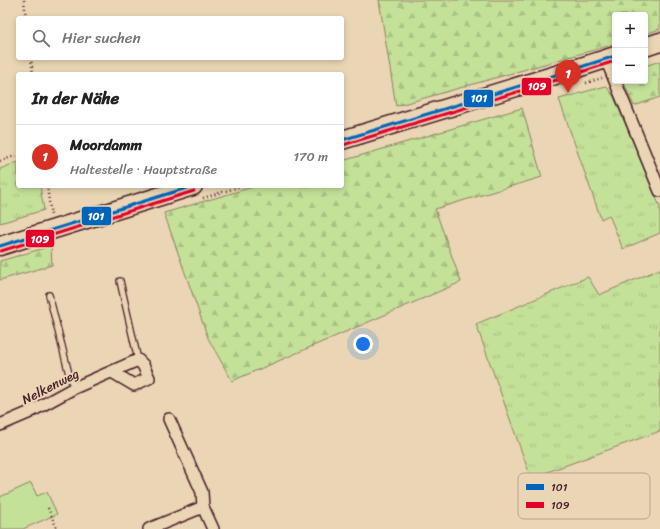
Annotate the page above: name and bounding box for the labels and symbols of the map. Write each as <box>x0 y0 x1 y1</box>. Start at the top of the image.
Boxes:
pin: 1 <box>555 60 581 93</box>
line badge: 109 <box>521 77 552 96</box>
text: 109 <box>528 77 546 96</box>
line badge: 101 <box>463 89 494 108</box>
text: 101 <box>471 89 487 108</box>
line badge: 101 <box>81 206 112 226</box>
text: 101 <box>88 207 104 226</box>
line badge: 109 <box>25 229 55 248</box>
text: 109 <box>31 230 49 249</box>
your location <box>353 334 373 354</box>
street label: Nelkenweg <box>17 362 83 411</box>
legend <box>518 473 650 519</box>
text: 101 <box>551 478 568 497</box>
text: 109 <box>551 496 570 515</box>

